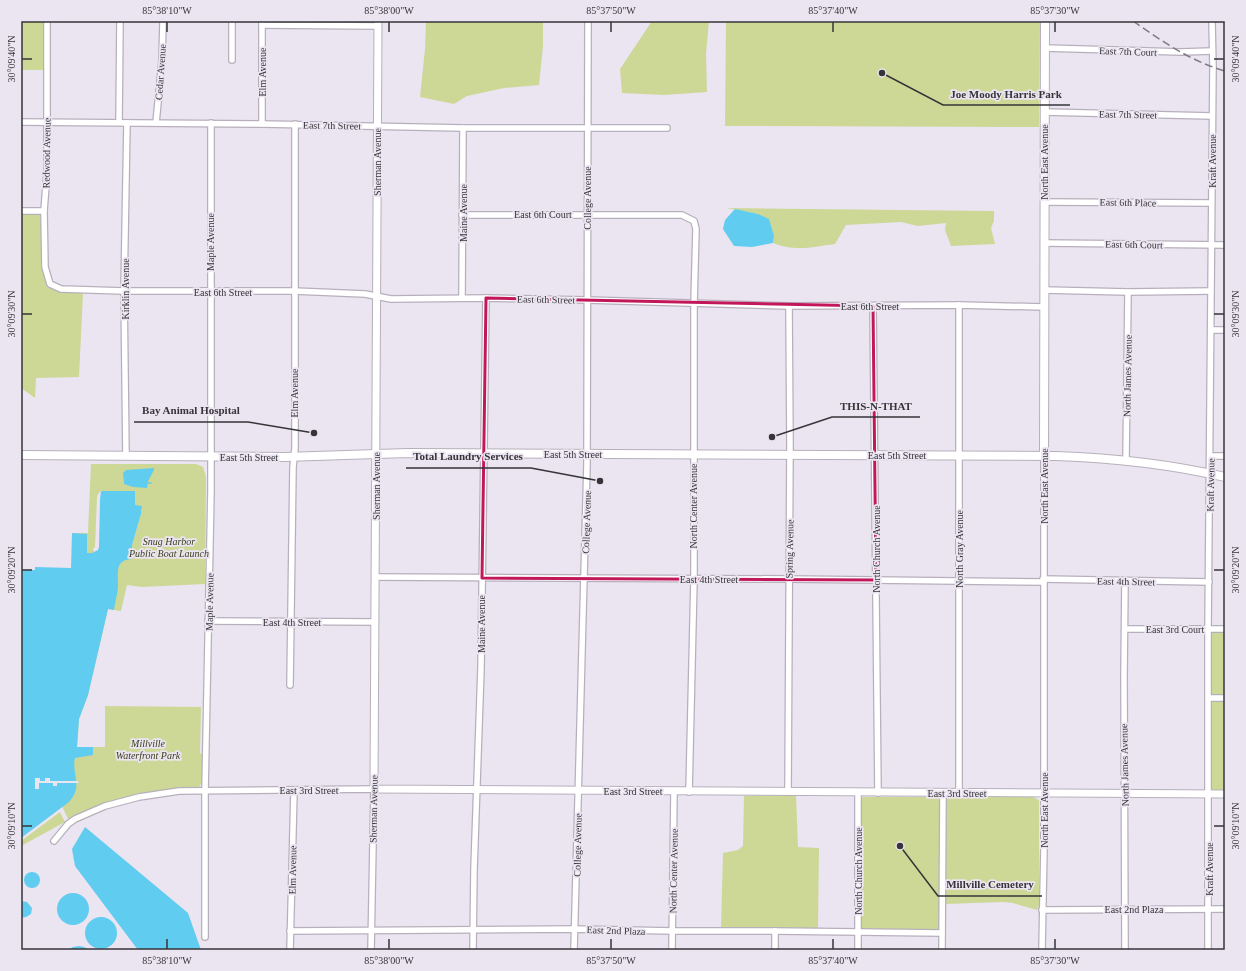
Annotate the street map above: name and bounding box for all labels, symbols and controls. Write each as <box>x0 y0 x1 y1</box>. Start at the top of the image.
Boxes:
text: 85°38'10"W <box>142 5 192 16</box>
text: 85°38'00"W <box>364 5 414 16</box>
text: 85°37'50"W <box>586 5 636 16</box>
text: 85°37'40"W <box>808 5 858 16</box>
text: 85°37'30"W <box>1030 5 1080 16</box>
text: 30°09'40"N <box>6 35 17 83</box>
text: 30°09'40"N <box>1230 35 1241 83</box>
street label: Cedar Avenue <box>153 43 168 100</box>
street label: East 7th Court <box>1099 45 1157 58</box>
street label: Elm Avenue <box>257 47 268 96</box>
callout: Joe Moody Harris Park <box>943 82 1070 105</box>
text: Joe Moody Harris Park <box>950 88 1063 100</box>
street label: East 7th Street <box>1099 108 1157 121</box>
street label: Redwood Avenue <box>40 117 53 188</box>
street label: East 7th Street <box>303 119 361 132</box>
street label: North East Avenue <box>1039 124 1050 200</box>
street label: Sherman Avenue <box>372 128 383 196</box>
street label: Kraft Avenue <box>1207 134 1218 188</box>
street label: College Avenue <box>582 166 593 230</box>
street label: Maine Avenue <box>458 184 469 242</box>
street label: East 6th Place <box>1100 197 1157 209</box>
street label: East 6th Court <box>514 209 572 220</box>
street label: Maple Avenue <box>205 213 216 271</box>
street label: East 6th Court <box>1105 238 1163 251</box>
street label: Kirklin Avenue <box>120 258 131 320</box>
street label: East 6th Street <box>194 287 252 298</box>
text: 30°09'30"N <box>6 290 17 338</box>
text: 30°09'30"N <box>1230 290 1241 338</box>
street label: East 6th Street <box>517 293 575 306</box>
street label: East 6th Street <box>841 301 899 312</box>
street label: North James Avenue <box>1121 334 1134 417</box>
street label: Elm Avenue <box>289 368 300 417</box>
callout: THIS-N-THAT <box>832 394 920 417</box>
callout: Bay Animal Hospital <box>134 399 248 422</box>
text: THIS-N-THAT <box>840 400 913 412</box>
text: Bay Animal Hospital <box>142 404 240 416</box>
callout: Total Laundry Services <box>406 445 531 468</box>
street label: North East Avenue <box>1039 448 1050 524</box>
street label: East 5th Street <box>544 449 602 460</box>
text: Total Laundry Services <box>413 450 524 462</box>
street label: East 5th Street <box>868 450 926 461</box>
street label: East 5th Street <box>220 452 278 463</box>
street label: Sherman Avenue <box>371 452 382 520</box>
street label: Kraft Avenue <box>1205 458 1216 512</box>
street label: North Center Avenue <box>688 463 699 548</box>
street label: College Avenue <box>580 490 593 554</box>
street label: North Church Avenue <box>871 505 882 593</box>
street label: North Gray Avenue <box>954 509 965 588</box>
street label: Spring Avenue <box>783 519 796 579</box>
park label: Snug Harbor Public Boat Launch <box>128 536 209 559</box>
text: 30°09'20"N <box>6 546 17 594</box>
text: 30°09'20"N <box>1230 546 1241 594</box>
street label: Maple Avenue <box>203 572 216 631</box>
street label: East 4th Street <box>680 574 738 585</box>
street label: East 4th Street <box>1097 575 1155 588</box>
street label: Maine Avenue <box>476 595 487 653</box>
street label: East 4th Street <box>263 617 321 628</box>
street label: East 3rd Court <box>1146 624 1204 635</box>
street label: North James Avenue <box>1118 723 1131 806</box>
park label: Millville Waterfront Park <box>116 738 181 761</box>
street label: North East Avenue <box>1039 772 1050 848</box>
street label: Sherman Avenue <box>367 774 380 843</box>
street label: East 3rd Street <box>280 785 339 796</box>
street label: East 3rd Street <box>604 786 663 797</box>
street label: East 3rd Street <box>928 788 987 799</box>
text: 30°09'10"N <box>6 802 17 850</box>
text: 30°09'10"N <box>1230 802 1241 850</box>
street label: College Avenue <box>571 813 584 877</box>
street label: North Church Avenue <box>853 827 864 915</box>
street label: North Center Avenue <box>667 828 680 913</box>
street label: Kraft Avenue <box>1204 842 1215 896</box>
street label: Elm Avenue <box>287 845 298 895</box>
callout: Millville Cemetery <box>938 873 1042 896</box>
text: Millville Cemetery <box>946 878 1034 890</box>
street label: East 2nd Plaza <box>1105 904 1164 915</box>
street label: East 2nd Plaza <box>586 924 646 937</box>
text: 85°38'10"W <box>142 955 192 966</box>
text: 85°38'00"W <box>364 955 414 966</box>
text: 85°37'50"W <box>586 955 636 966</box>
text: 85°37'40"W <box>808 955 858 966</box>
text: 85°37'30"W <box>1030 955 1080 966</box>

